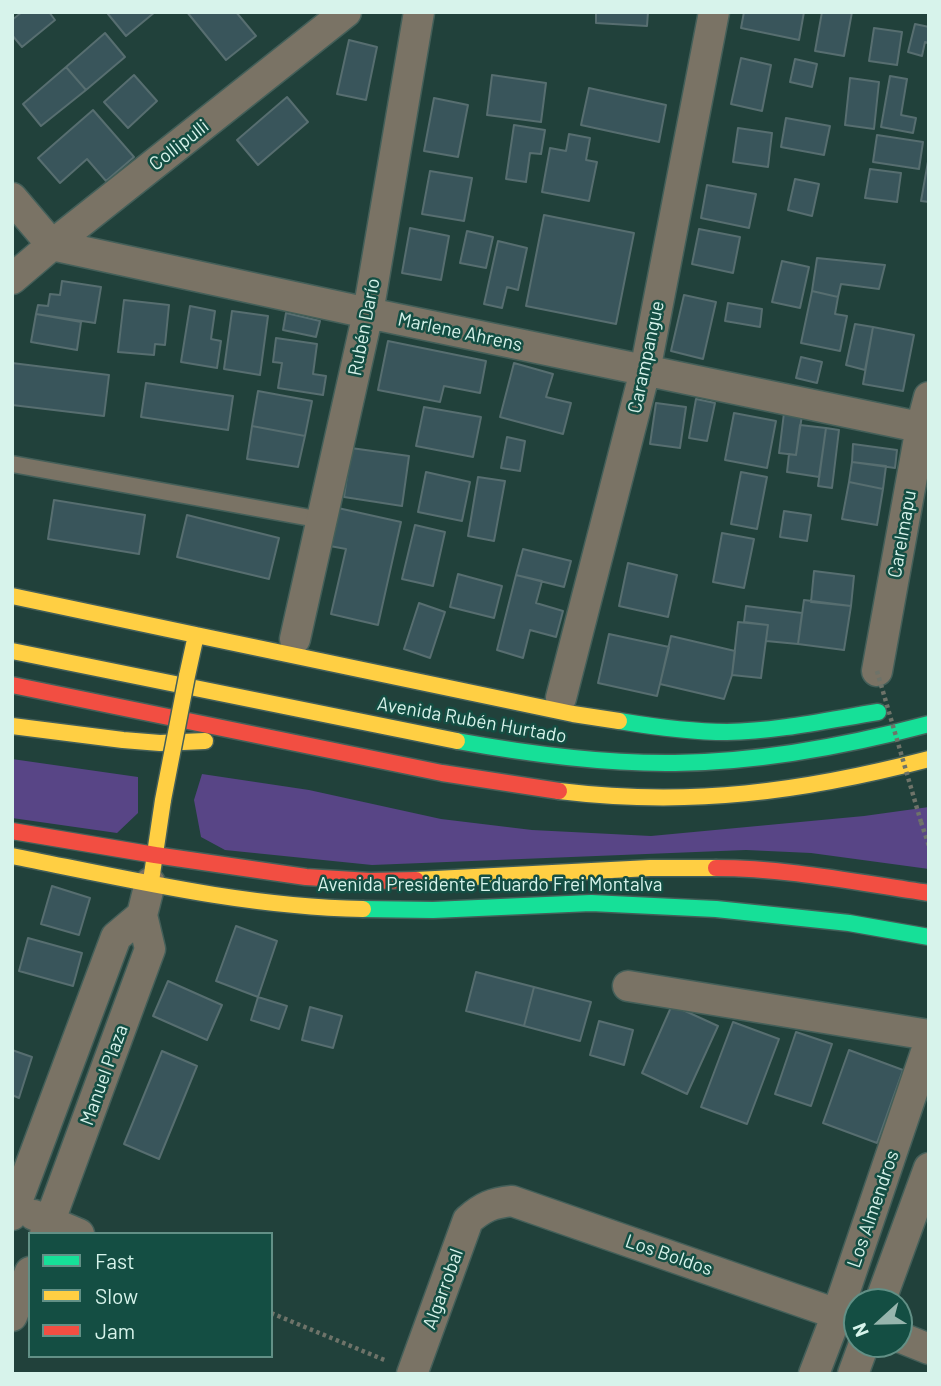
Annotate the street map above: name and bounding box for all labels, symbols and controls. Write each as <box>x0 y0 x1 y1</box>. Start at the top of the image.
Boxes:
street label: Collipulli <box>145 115 213 175</box>
street label: Rubén Darío <box>343 276 385 378</box>
street label: Carampangue <box>623 299 669 415</box>
street label: Marlene Ahrens <box>396 308 524 356</box>
street label: Carelmapu <box>883 488 921 580</box>
street label: Avenida Rubén Hurtado <box>375 692 569 748</box>
street label: Avenida Presidente Eduardo Frei Montalva <box>317 874 663 896</box>
street label: Manuel Plaza <box>75 1022 133 1128</box>
street label: Los Almendros <box>842 1147 904 1271</box>
street label: Los Boldos <box>622 1229 716 1281</box>
legend <box>28 1232 273 1358</box>
street label: Algarrobal <box>418 1245 468 1333</box>
text: Fast <box>95 1248 135 1273</box>
text: Slow <box>95 1283 138 1308</box>
north arrow <box>843 1288 913 1358</box>
text: Jam <box>95 1318 135 1343</box>
text: N <box>847 1320 873 1340</box>

